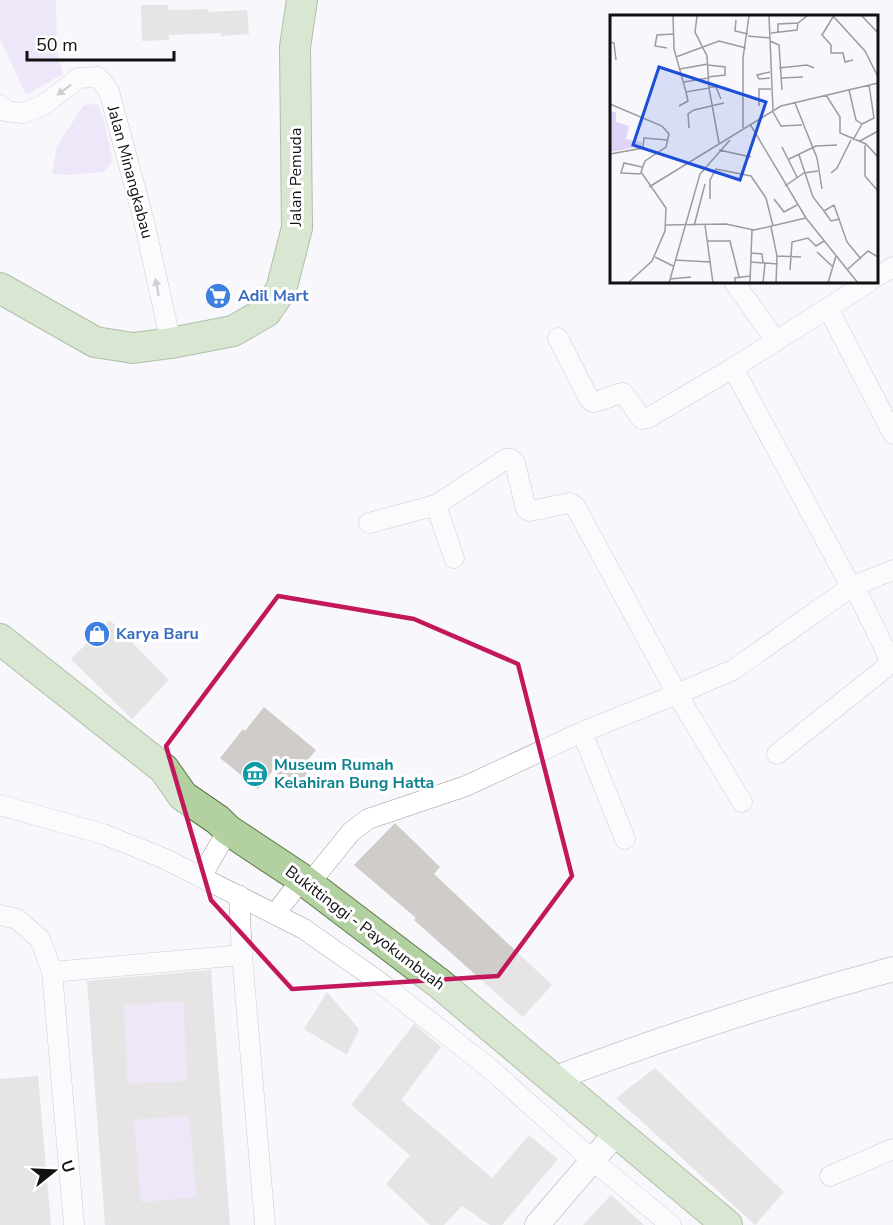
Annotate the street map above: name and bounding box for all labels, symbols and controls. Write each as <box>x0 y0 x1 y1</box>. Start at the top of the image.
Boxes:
inset map <box>610 15 878 284</box>
scale bar <box>27 24 174 62</box>
text: 50 m <box>36 33 78 57</box>
one-way arrow <box>56 83 71 95</box>
street label: Jalan Minangkabau <box>101 102 158 241</box>
street label: Jalan Pemuda <box>285 128 307 227</box>
one-way arrow <box>152 277 161 296</box>
supermarket icon: Adil Mart <box>203 281 233 311</box>
place label: Adil Mart <box>238 285 309 307</box>
shop icon: Karya Baru <box>82 619 112 649</box>
place label: Karya Baru <box>116 623 199 645</box>
place label: Museum Rumah Kelahiran Bung Hatta <box>274 754 434 794</box>
museum icon: Museum Rumah Kelahiran Bung Hatta <box>240 759 270 789</box>
street label: Bukittinggi - Payokumbuah <box>281 861 449 995</box>
north arrow <box>24 1141 84 1201</box>
text: U <box>55 1158 80 1176</box>

